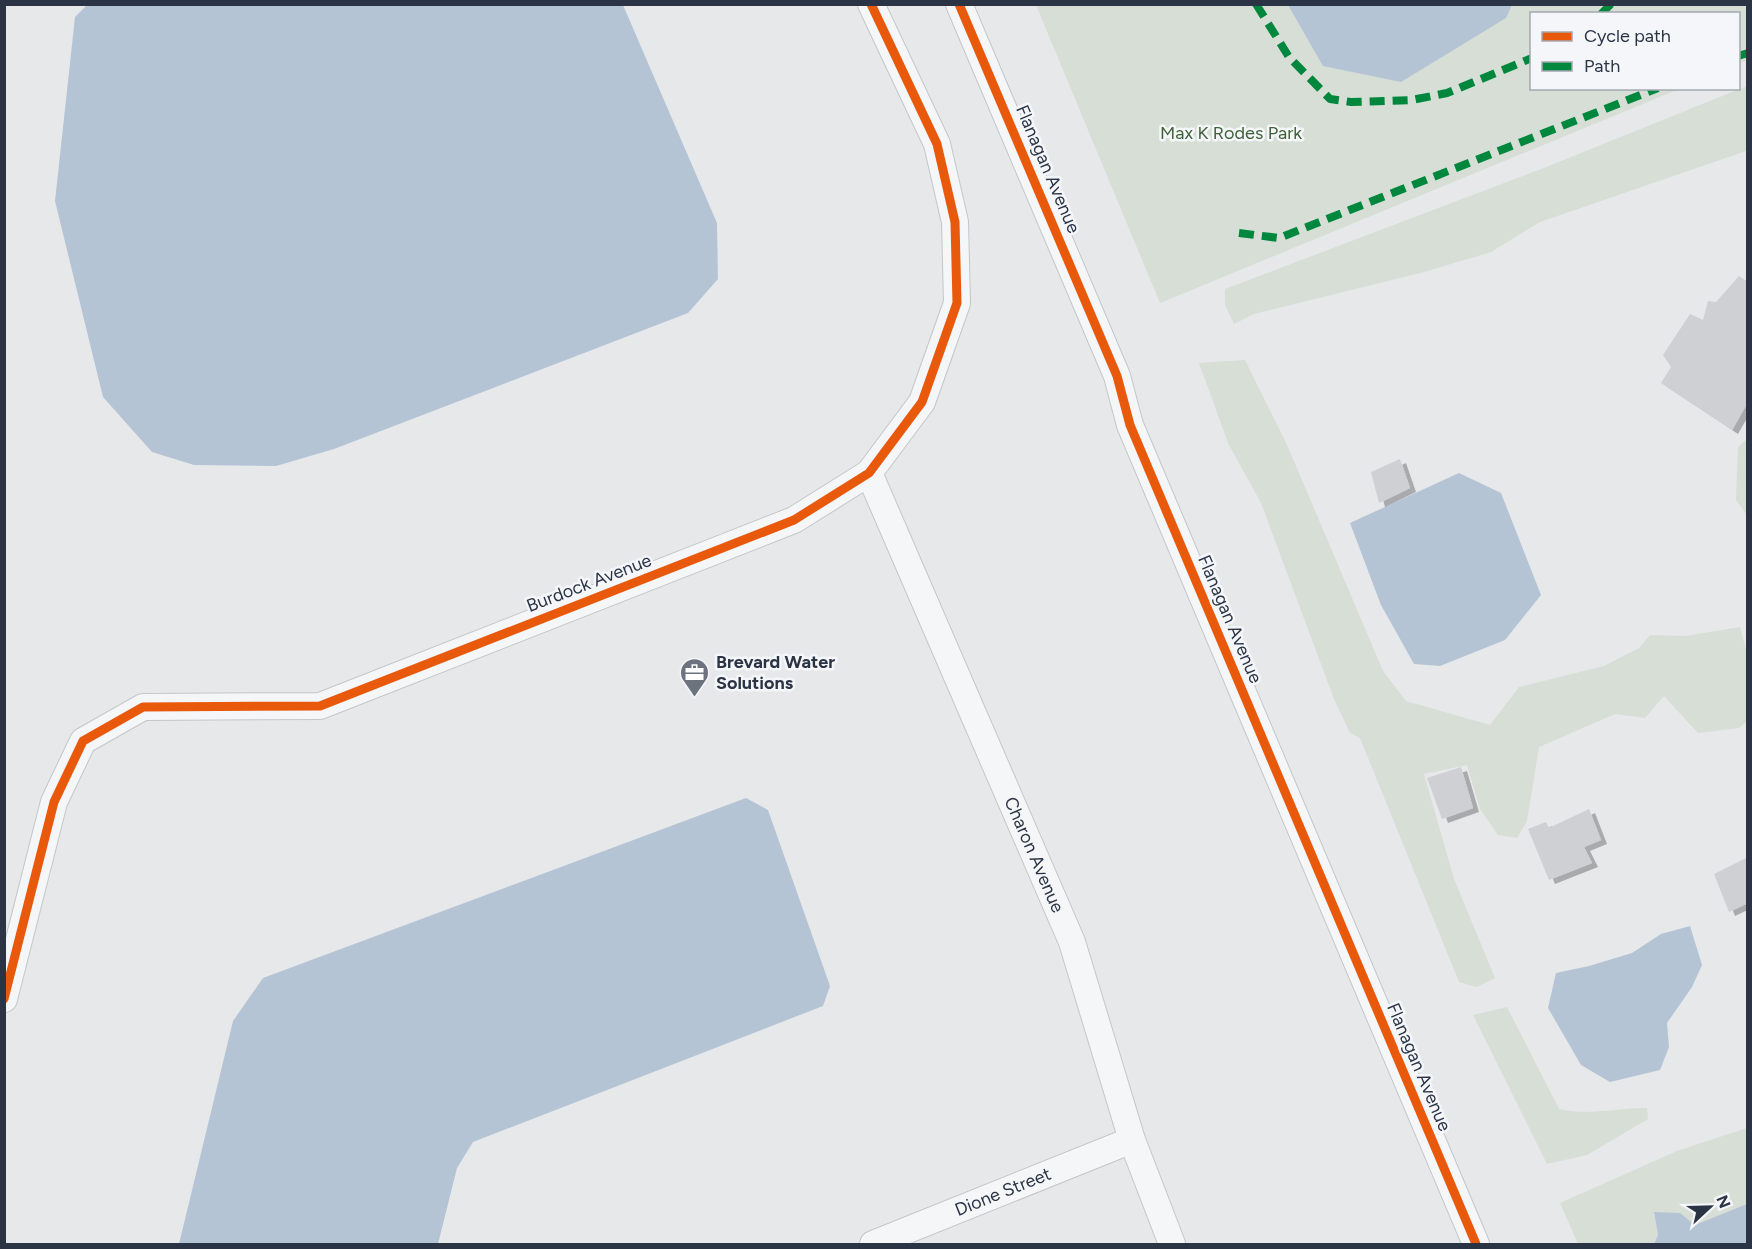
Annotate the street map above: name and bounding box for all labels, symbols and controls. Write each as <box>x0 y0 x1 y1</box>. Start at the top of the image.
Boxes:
legend <box>1530 12 1740 90</box>
text: Cycle path <box>1584 25 1671 47</box>
text: Path <box>1584 55 1620 77</box>
street label: Flanagan Avenue <box>1011 102 1085 237</box>
park label: Max K Rodes Park <box>1160 122 1302 144</box>
street label: Burdock Avenue <box>523 549 655 617</box>
street label: Flanagan Avenue <box>1193 552 1267 687</box>
place label: Brevard Water Solutions <box>716 651 835 694</box>
office icon: Brevard Water Solutions <box>679 656 711 698</box>
street label: Charon Avenue <box>999 793 1069 916</box>
street label: Flanagan Avenue <box>1382 1000 1456 1135</box>
street label: Dione Street <box>952 1163 1054 1221</box>
north arrow <box>1680 1177 1740 1237</box>
text: N <box>1712 1192 1735 1211</box>

